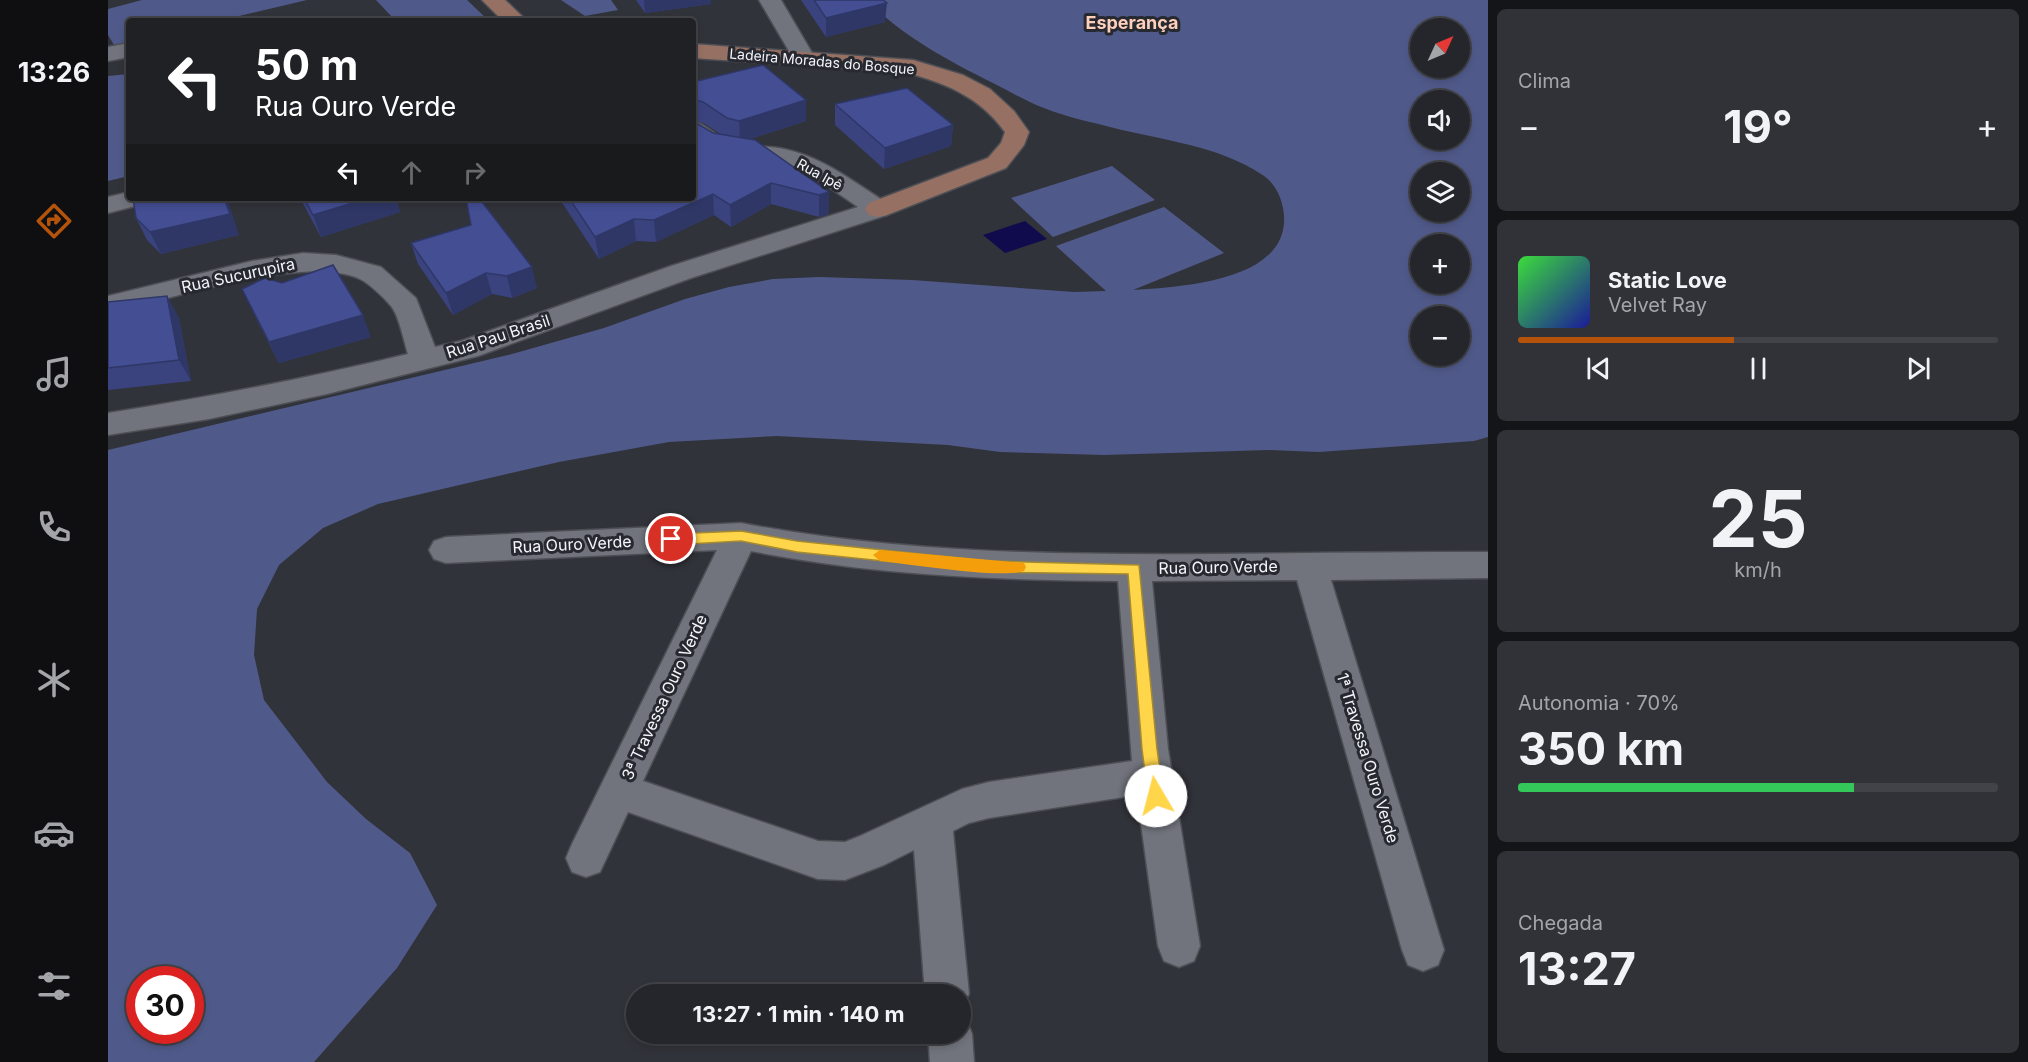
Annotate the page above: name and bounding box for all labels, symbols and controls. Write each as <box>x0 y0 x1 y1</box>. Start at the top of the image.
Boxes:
district label: Esperança <box>1085 12 1179 33</box>
north arrow <box>1410 18 1470 78</box>
map controls <box>1410 18 1470 366</box>
text: 50 m <box>255 39 358 90</box>
icon: left <box>156 42 234 120</box>
street label: Ladeira Moradas do Bosque <box>729 44 915 78</box>
text: 13:26 <box>18 56 90 89</box>
text: Clima <box>1518 69 1571 93</box>
text: Rua Ouro Verde <box>255 90 456 123</box>
button: sound <box>1410 90 1470 150</box>
text: 19° <box>1723 99 1793 154</box>
text: − <box>1518 106 1540 146</box>
text: + <box>1976 106 1998 146</box>
street label: Rua Ipê <box>794 155 846 193</box>
icon: left <box>332 156 365 189</box>
icon: ahead <box>395 156 428 189</box>
icon: right <box>458 156 491 189</box>
button: layers <box>1410 162 1470 222</box>
icon: directions <box>33 200 75 242</box>
button: + <box>1410 234 1470 294</box>
street label: Rua Sucurupira <box>179 253 297 297</box>
text: Static Love <box>1608 267 1727 293</box>
text: Velvet Ray <box>1608 293 1707 317</box>
button: − <box>1410 306 1470 366</box>
street label: Rua Pau Brasil <box>444 310 552 362</box>
icon: previous <box>1582 352 1615 385</box>
icon: pause <box>1742 352 1775 385</box>
icon: next <box>1902 352 1935 385</box>
icon: music <box>33 353 75 395</box>
text: 25 <box>1709 471 1808 566</box>
icon: phone <box>33 506 75 548</box>
pin <box>645 513 696 564</box>
icon: arrive <box>654 522 687 555</box>
street label: Rua Ouro Verde <box>512 531 632 557</box>
street label: Rua Ouro Verde <box>1158 556 1278 578</box>
text: km/h <box>1734 558 1782 582</box>
street label: 3ª Travessa Ouro Verde <box>617 611 711 783</box>
icon: climate <box>33 659 75 701</box>
street label: 1ª Travessa Ouro Verde <box>1333 671 1403 845</box>
text: Autonomia · 70% <box>1518 691 1680 715</box>
text: 350 km <box>1518 721 1684 776</box>
position arrow <box>1124 764 1188 828</box>
icon: car <box>33 812 75 854</box>
text: Chegada <box>1518 911 1603 935</box>
text: 13:27 <box>1518 941 1636 996</box>
icon: filters <box>33 965 75 1007</box>
speed limit sign: 30 <box>126 966 204 1044</box>
text: 13:27 · 1 min · 140 m <box>692 1001 905 1027</box>

